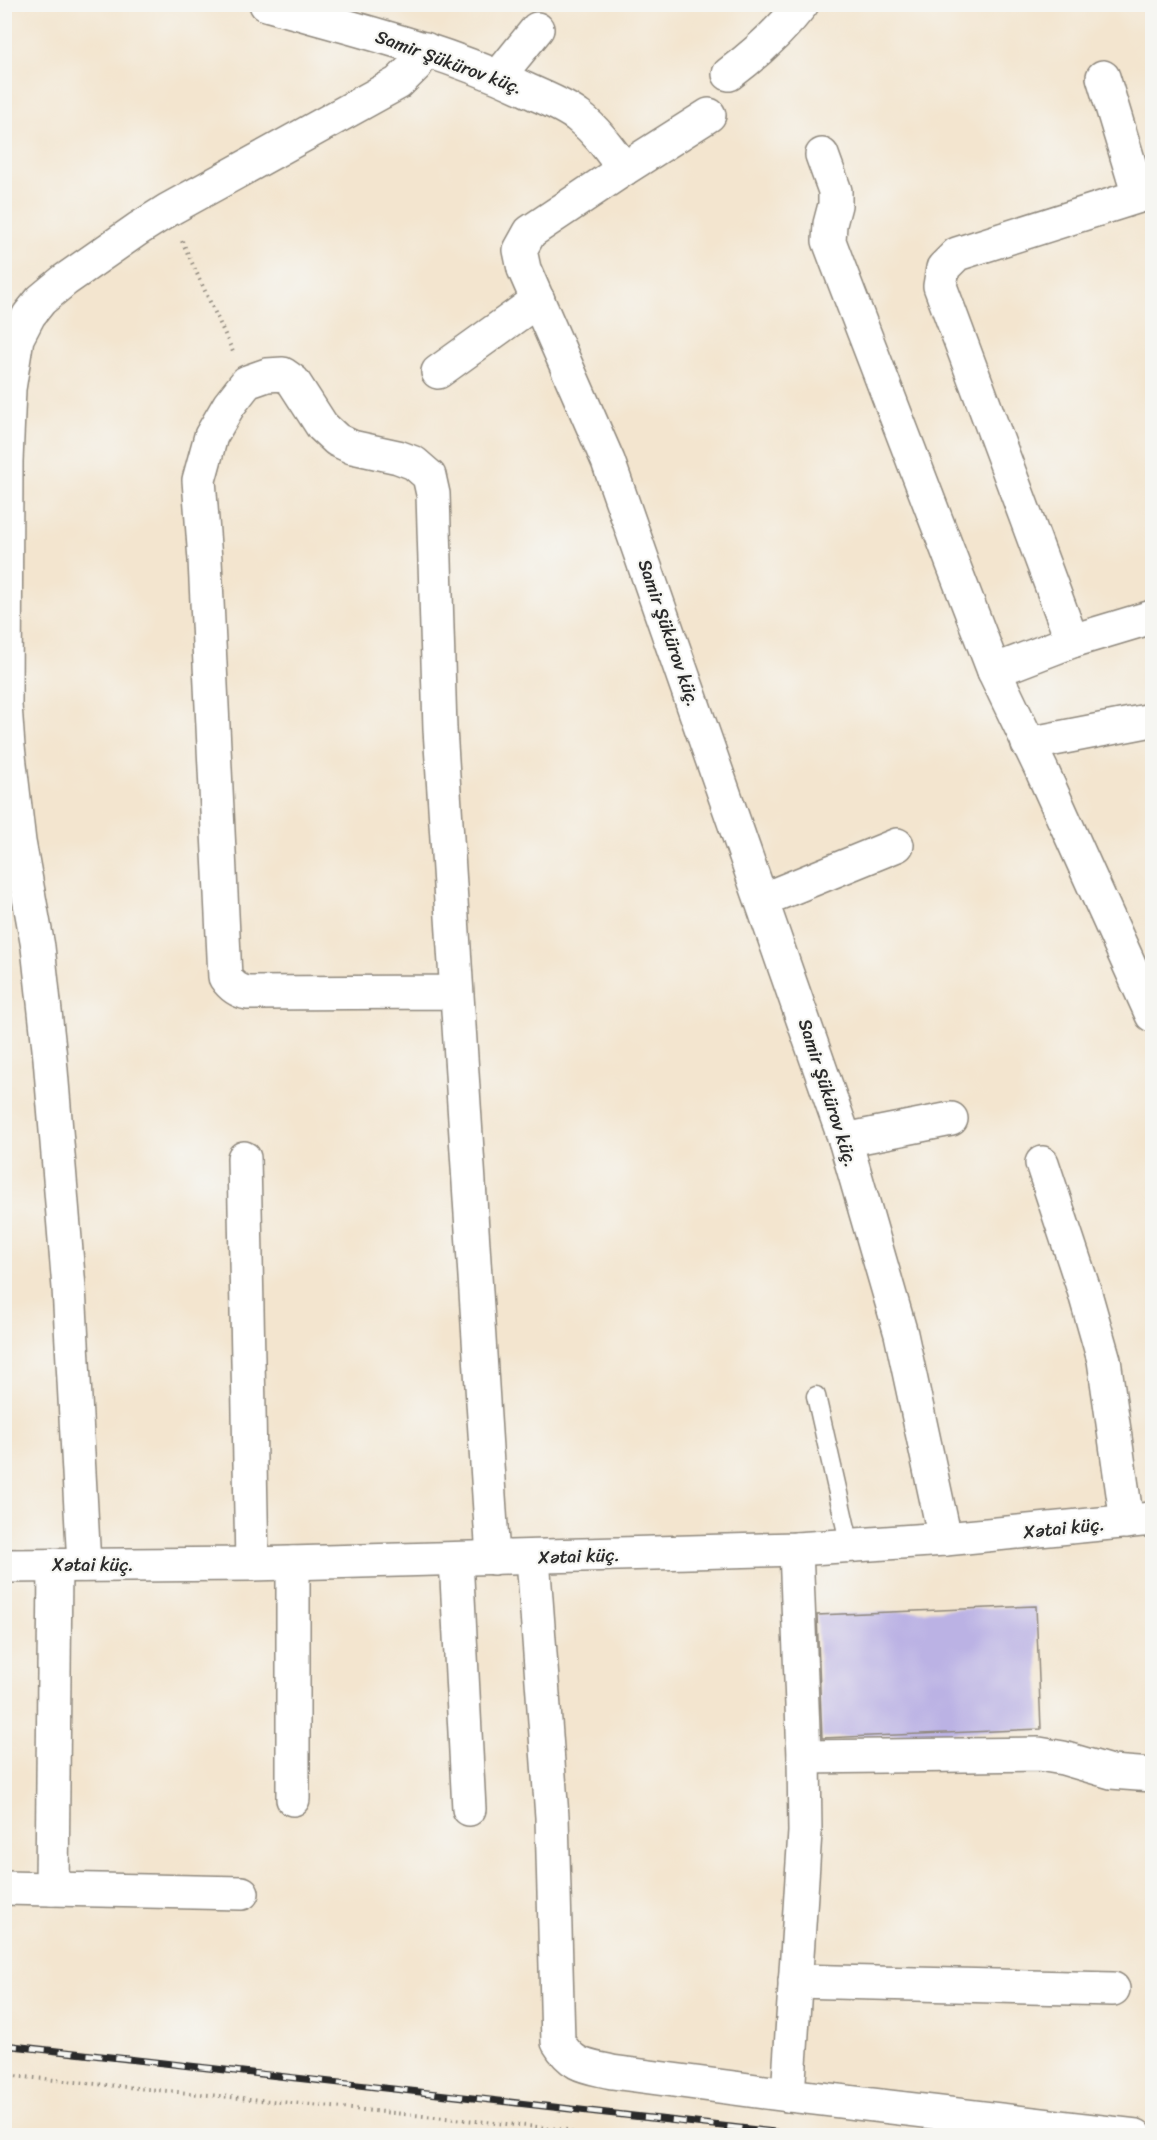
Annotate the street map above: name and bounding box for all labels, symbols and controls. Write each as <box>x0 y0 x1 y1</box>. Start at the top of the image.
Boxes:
street label: Samir Şükürov küç. <box>371 21 527 103</box>
street label: Samir Şükürov küç. <box>629 555 709 711</box>
street label: Samir Şükürov küç. <box>789 1015 867 1171</box>
street label: Xətai küç. <box>1021 1508 1106 1548</box>
street label: Xətai küç. <box>537 1539 620 1573</box>
street label: Xətai küç. <box>51 1549 134 1581</box>

